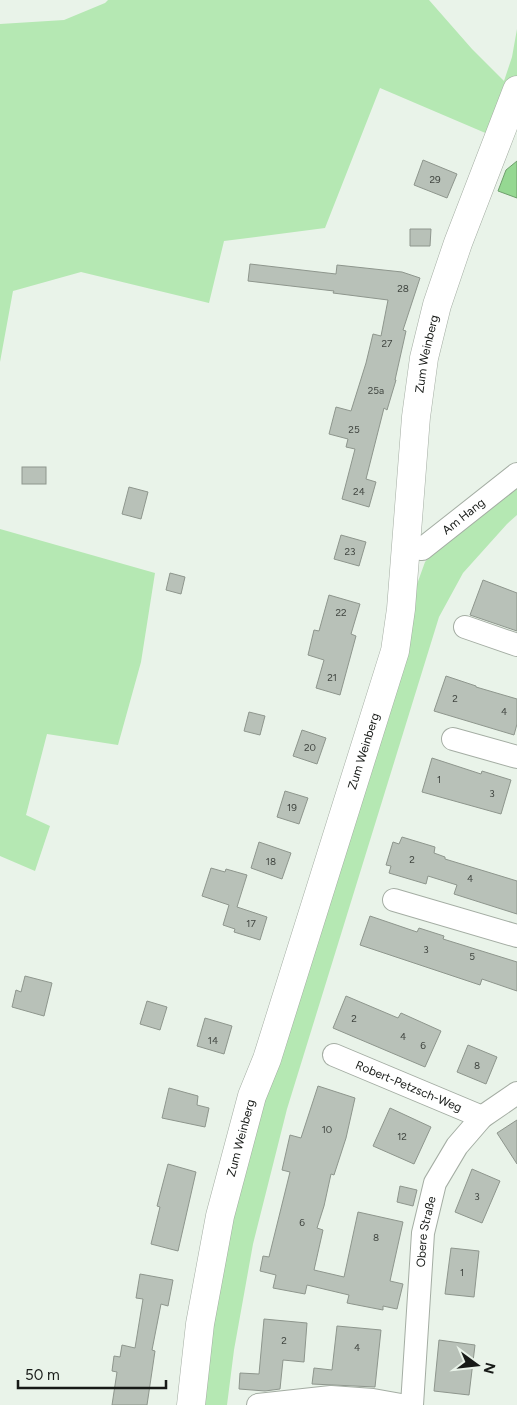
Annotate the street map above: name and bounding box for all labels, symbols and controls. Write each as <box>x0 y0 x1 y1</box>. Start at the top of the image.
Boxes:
house number: 29 <box>429 173 441 186</box>
house number: 28 <box>397 282 409 295</box>
street label: Zum Weinberg <box>412 314 441 394</box>
house number: 27 <box>382 337 393 350</box>
house number: 25a <box>368 384 384 397</box>
house number: 25 <box>348 423 360 436</box>
house number: 24 <box>353 485 365 498</box>
street label: Am Hang <box>439 495 488 537</box>
house number: 23 <box>344 545 356 558</box>
house number: 22 <box>335 606 347 619</box>
house number: 21 <box>327 671 337 684</box>
house number: 2 <box>452 692 458 705</box>
house number: 4 <box>501 705 507 718</box>
street label: Zum Weinberg <box>345 711 382 791</box>
house number: 20 <box>304 741 316 754</box>
house number: 1 <box>437 773 441 786</box>
house number: 3 <box>489 787 495 800</box>
house number: 19 <box>287 801 297 814</box>
house number: 2 <box>409 853 415 866</box>
house number: 18 <box>266 855 276 868</box>
house number: 4 <box>467 872 473 885</box>
house number: 17 <box>246 917 256 930</box>
house number: 3 <box>423 943 429 956</box>
house number: 5 <box>469 950 475 963</box>
house number: 2 <box>351 1012 357 1025</box>
house number: 4 <box>400 1030 406 1043</box>
house number: 14 <box>208 1034 218 1047</box>
house number: 6 <box>420 1039 426 1052</box>
street label: Robert-Petzsch-Weg <box>353 1058 464 1115</box>
house number: 8 <box>474 1059 480 1072</box>
street label: Zum Weinberg <box>224 1098 258 1178</box>
house number: 10 <box>322 1123 332 1136</box>
house number: 12 <box>397 1130 407 1143</box>
house number: 3 <box>474 1190 480 1203</box>
street label: Obere Straße <box>414 1194 439 1268</box>
house number: 6 <box>299 1216 305 1229</box>
house number: 8 <box>373 1231 379 1244</box>
house number: 1 <box>460 1266 464 1279</box>
house number: 2 <box>281 1334 287 1347</box>
north arrow <box>452 1340 502 1390</box>
house number: 4 <box>354 1341 360 1354</box>
scale bar <box>18 1358 165 1390</box>
text: N <box>479 1361 499 1376</box>
text: 50 m <box>25 1366 60 1384</box>

